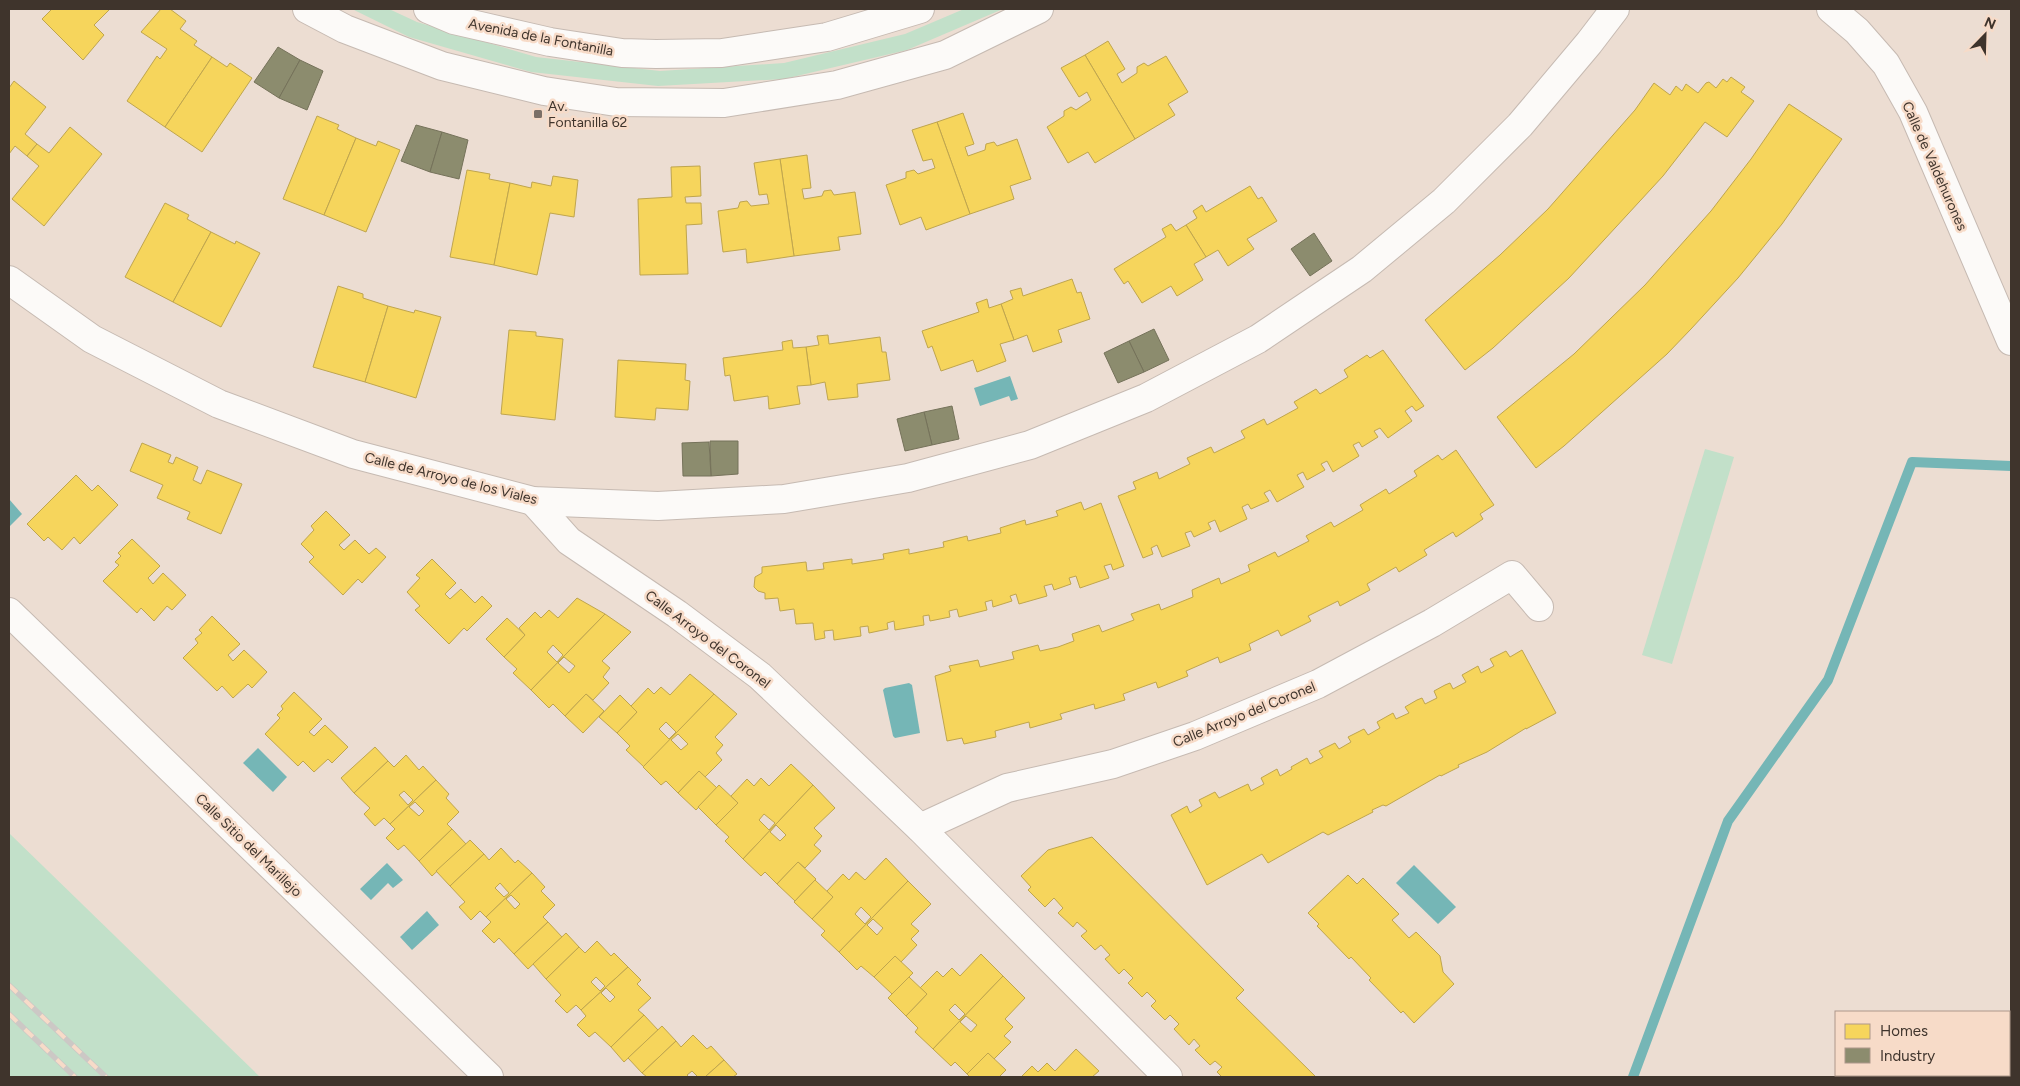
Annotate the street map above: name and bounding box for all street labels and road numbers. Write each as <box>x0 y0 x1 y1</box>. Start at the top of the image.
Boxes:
street label: Avenida de la Fontanilla <box>467 15 615 60</box>
street label: Calle de Valdehurones <box>1898 99 1971 233</box>
street label: Calle de Arroyo de los Viales <box>363 449 539 508</box>
street label: Calle Arroyo del Coronel <box>642 587 774 692</box>
street label: Calle Arroyo del Coronel <box>1170 678 1318 751</box>
street label: Calle Sitio del Marillejo <box>192 790 305 901</box>

